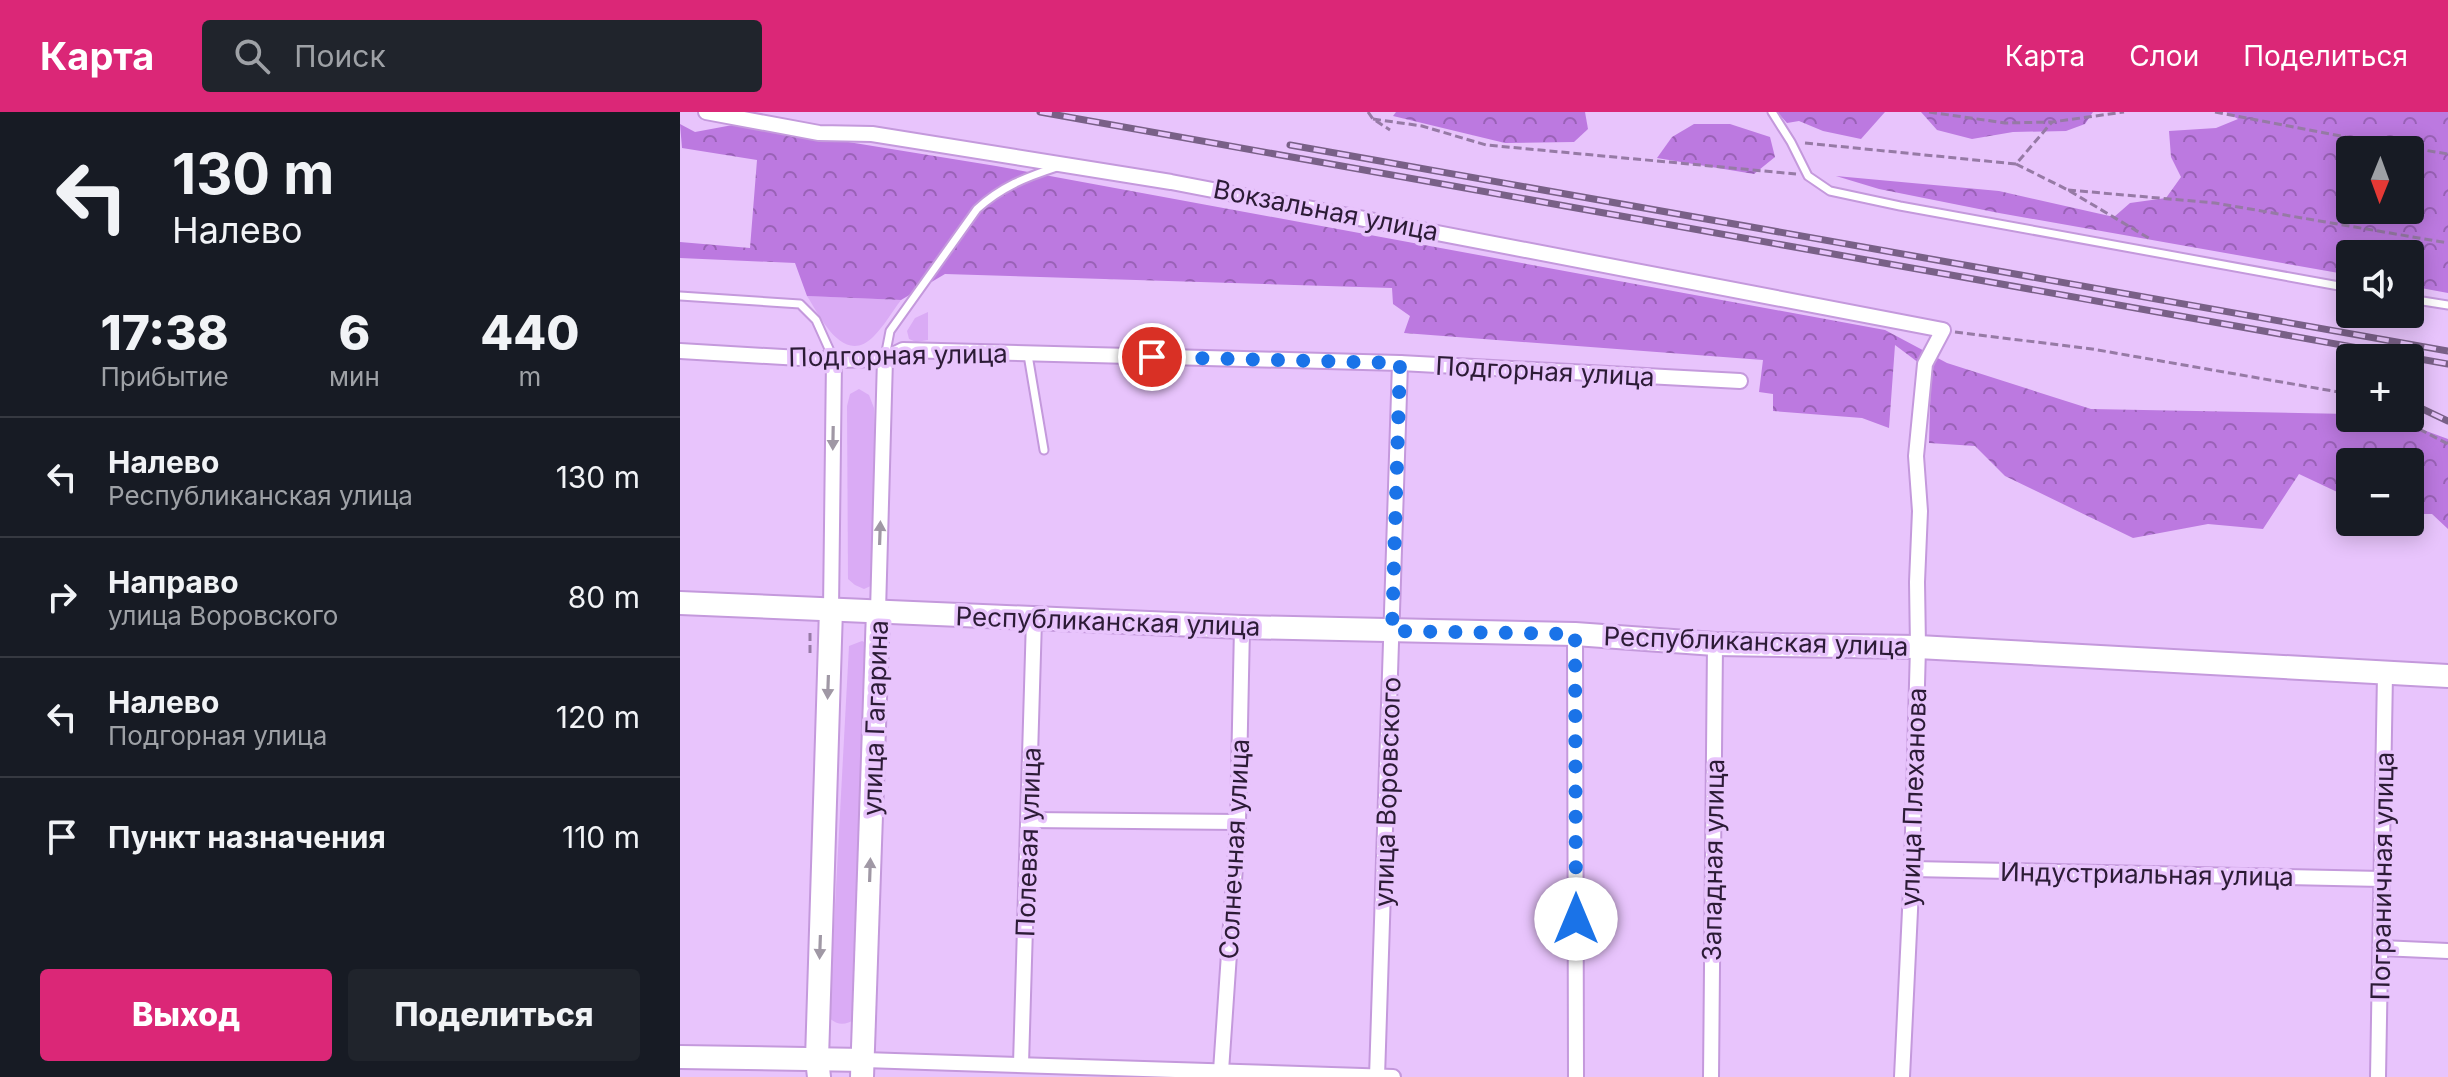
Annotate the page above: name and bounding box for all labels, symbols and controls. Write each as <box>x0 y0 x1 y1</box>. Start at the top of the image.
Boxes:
search box <box>202 20 762 92</box>
text: Карта <box>40 33 154 79</box>
icon: search <box>230 34 274 78</box>
text: Поиск <box>294 38 386 74</box>
text: Карта <box>2005 39 2085 73</box>
text: Слои <box>2129 39 2199 73</box>
text: Поделиться <box>2243 39 2408 73</box>
north arrow <box>2336 136 2424 224</box>
map controls <box>2336 136 2424 536</box>
text: 130 m <box>172 140 334 208</box>
icon: left <box>40 144 144 248</box>
street label: Вокзальная улица <box>1211 173 1441 247</box>
text: Налево <box>172 208 303 252</box>
button: sound <box>2336 240 2424 328</box>
text: 17:38 <box>100 303 229 362</box>
text: 6 <box>339 303 370 362</box>
text: 440 <box>480 303 580 362</box>
pin <box>1118 323 1186 391</box>
icon: arrive <box>1130 335 1174 379</box>
street label: Подгорная улица <box>788 338 1008 372</box>
button: + <box>2336 344 2424 432</box>
street label: Подгорная улица <box>1435 350 1655 392</box>
text: Прибытие <box>100 361 229 392</box>
text: мин <box>329 361 380 392</box>
text: m <box>519 361 541 392</box>
one-way arrow <box>827 426 839 451</box>
text: Налево <box>108 444 220 480</box>
button: − <box>2336 448 2424 536</box>
icon: left <box>40 455 84 499</box>
text: 130 m <box>556 459 640 495</box>
text: Республиканская улица <box>108 480 413 511</box>
one-way arrow <box>874 520 886 545</box>
text: Направо <box>108 564 239 600</box>
icon: right <box>40 575 84 619</box>
text: 80 m <box>568 579 640 615</box>
text: улица Воровского <box>108 600 338 631</box>
street label: Республиканская улица <box>955 600 1261 642</box>
street label: улица Гагарина <box>856 619 894 817</box>
street label: Республиканская улица <box>1603 620 1909 662</box>
one-way arrow <box>822 675 835 700</box>
street label: улица Воровского <box>1367 676 1407 908</box>
text: Налево <box>108 684 220 720</box>
street label: улица Плеханова <box>1894 687 1932 907</box>
icon: left <box>40 695 84 739</box>
text: 120 m <box>556 699 640 735</box>
text: Подгорная улица <box>108 720 327 751</box>
street label: Солнечная улица <box>1213 738 1255 960</box>
street label: Полевая улица <box>1009 747 1047 937</box>
street label: Пограничная улица <box>2364 751 2400 1001</box>
street label: Западная улица <box>1696 759 1730 961</box>
icon: arrive <box>40 815 84 859</box>
text: Пункт назначения <box>108 819 386 855</box>
text: 110 m <box>562 819 640 855</box>
street label: Индустриальная улица <box>2000 856 2294 892</box>
one-way arrow <box>863 857 876 882</box>
position arrow <box>1534 877 1618 961</box>
one-way arrow <box>814 935 827 960</box>
button: Выход <box>40 969 332 1061</box>
button: Поделиться <box>348 969 640 1061</box>

